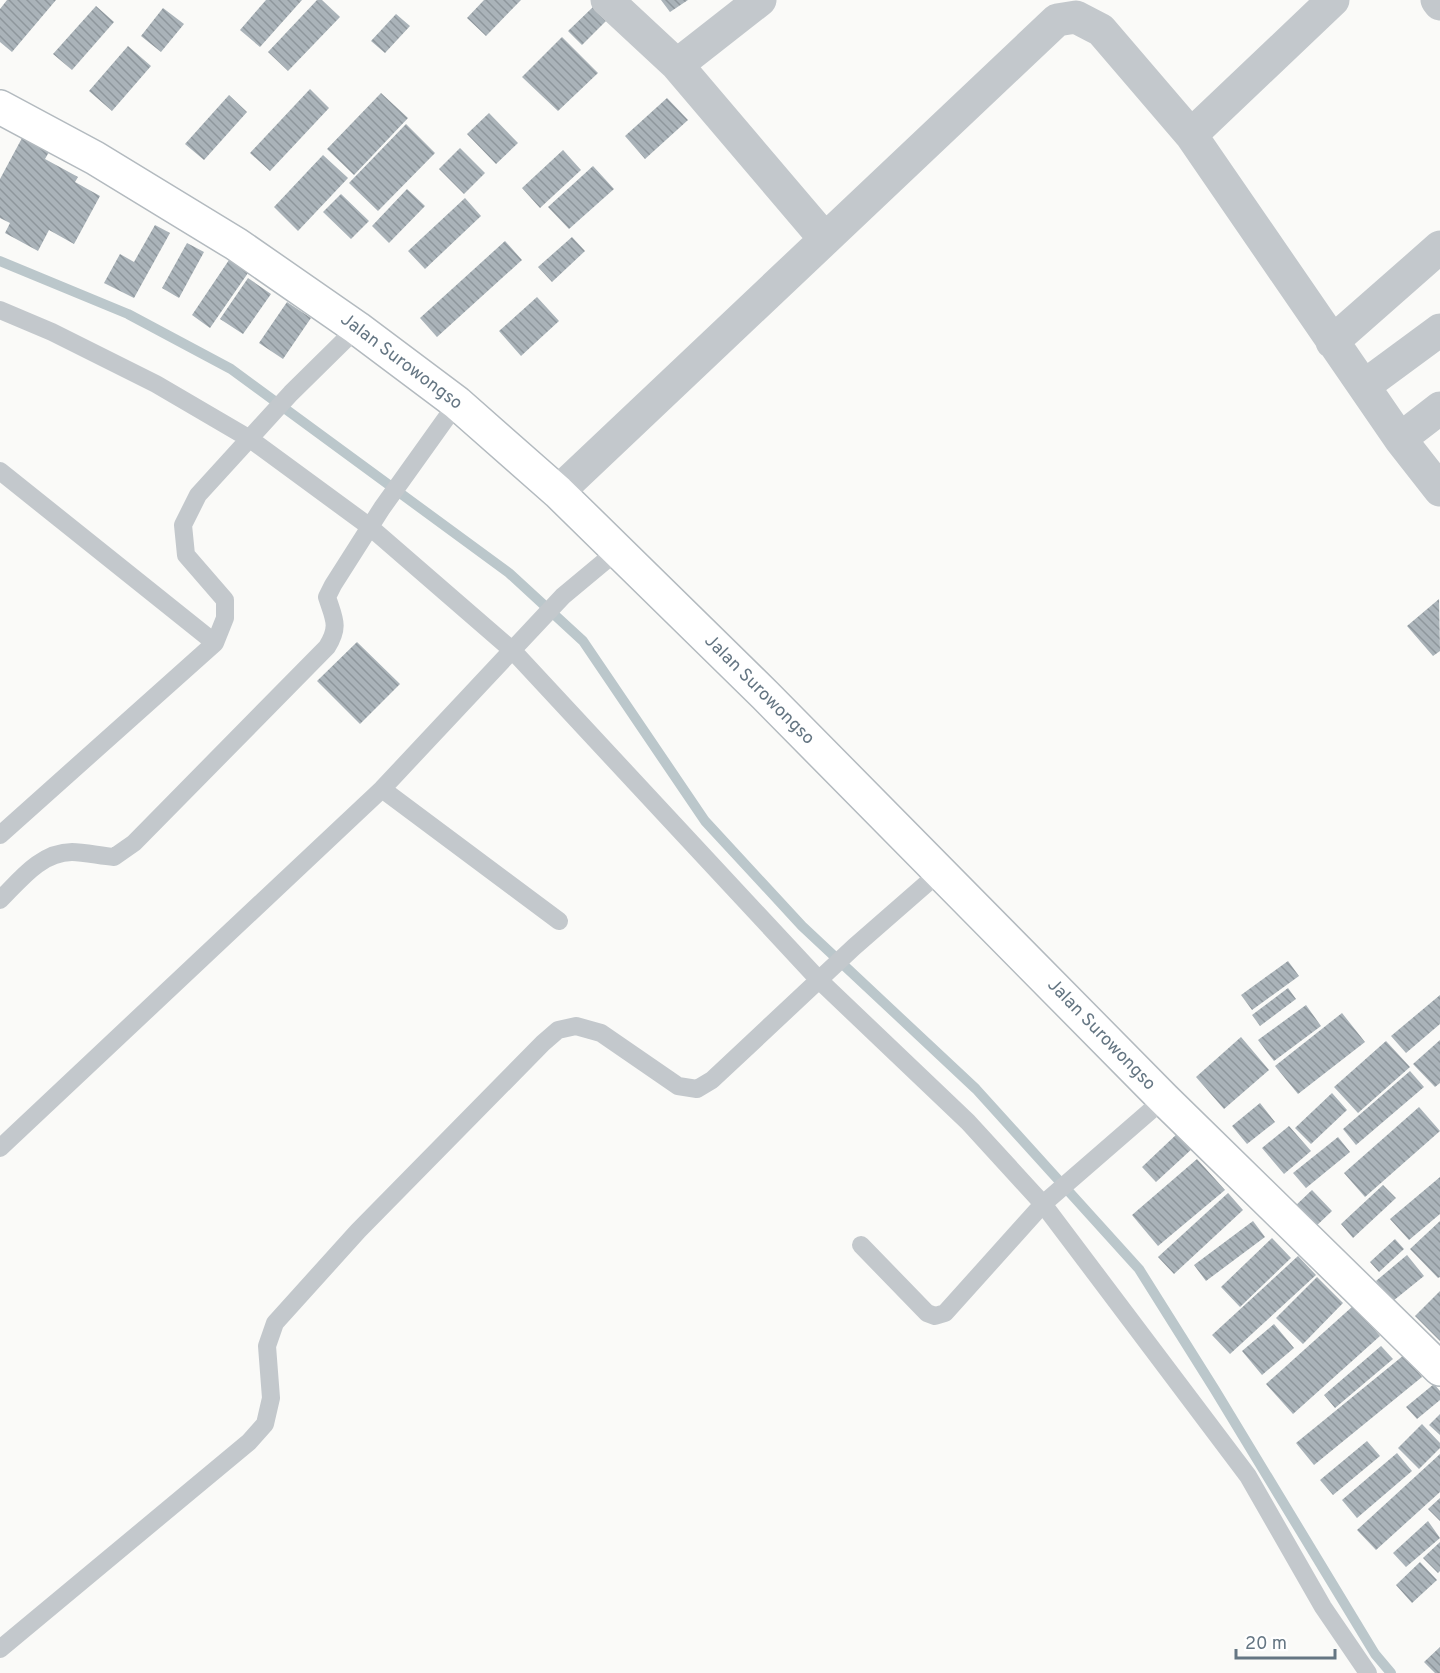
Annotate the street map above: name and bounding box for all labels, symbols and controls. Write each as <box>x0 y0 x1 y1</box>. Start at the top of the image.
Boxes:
street label: Jalan Surowongso <box>335 309 467 415</box>
street label: Jalan Surowongso <box>699 630 819 750</box>
street label: Jalan Surowongso <box>1042 974 1160 1096</box>
scale bar <box>1236 1622 1335 1660</box>
text: 20 m <box>1245 1633 1287 1656</box>

